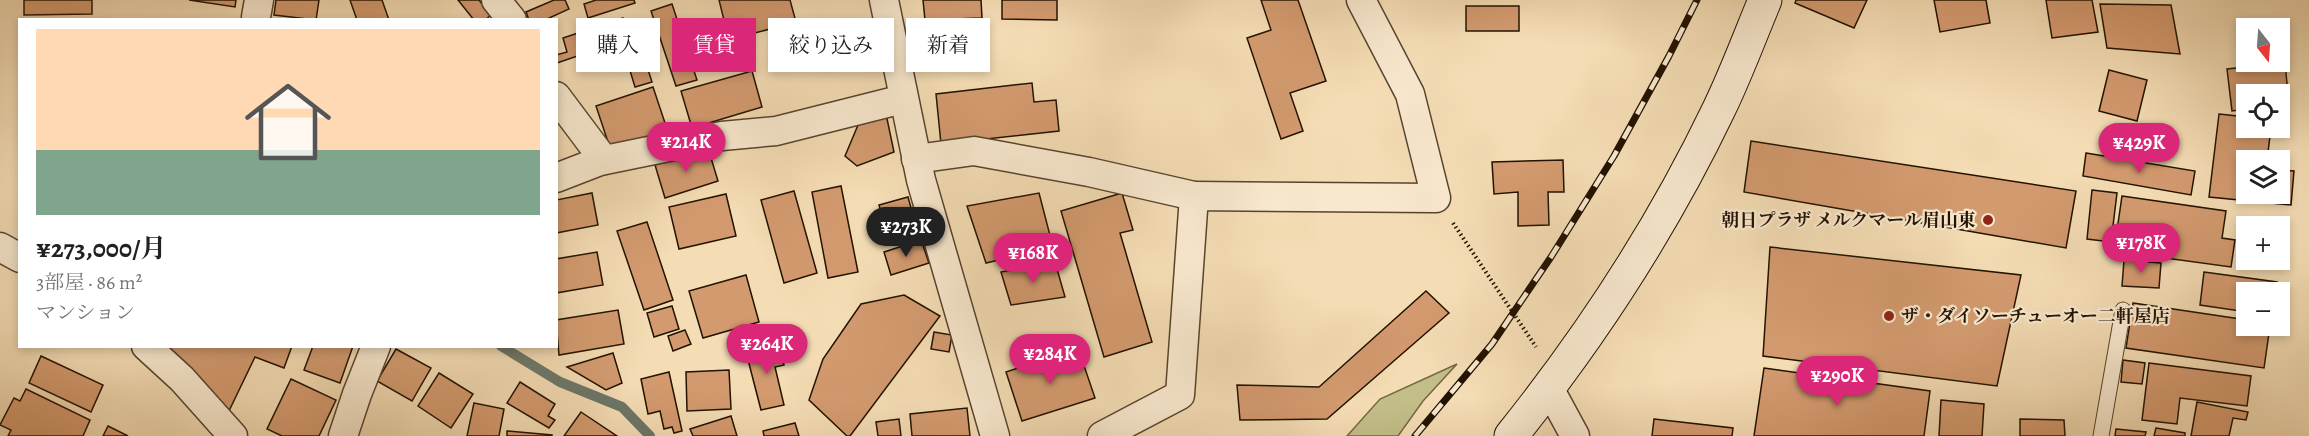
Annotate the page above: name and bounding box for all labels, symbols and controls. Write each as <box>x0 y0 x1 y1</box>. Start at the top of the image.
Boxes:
chip: 購入 <box>576 18 660 72</box>
chip: 賃貸 <box>672 18 756 72</box>
chip: 絞り込み <box>768 18 894 72</box>
chip: 新着 <box>906 18 990 72</box>
north arrow <box>2236 18 2290 72</box>
map controls <box>2236 18 2290 336</box>
icon: home <box>234 68 342 176</box>
button: locate <box>2236 84 2290 138</box>
pin: ¥214K <box>644 122 728 173</box>
pin: ¥429K <box>2097 123 2181 174</box>
text: ¥214K <box>661 128 711 155</box>
text: ¥429K <box>2113 129 2165 156</box>
button: layers <box>2236 150 2290 204</box>
pin: ¥273K <box>864 207 948 258</box>
place label: 朝日プラザ メルクマール眉山東 <box>1722 208 1976 232</box>
text: ¥273K <box>880 213 932 240</box>
marker: 朝日プラザ メルクマール眉山東 <box>1981 213 1995 227</box>
button: + <box>2236 216 2290 270</box>
pin: ¥178K <box>2099 223 2183 274</box>
text: ¥178K <box>2116 229 2166 256</box>
text: ¥273,000/月 <box>36 231 167 266</box>
pin: ¥168K <box>991 233 1075 284</box>
text: ¥168K <box>1008 239 1058 266</box>
text: 3部屋 · 86 m² <box>36 269 142 296</box>
button: − <box>2236 282 2290 336</box>
text: マンション <box>36 299 135 326</box>
place label: ザ・ダイソーチューオー二軒屋店 <box>1901 304 2170 328</box>
marker: ザ・ダイソーチューオー二軒屋店 <box>1882 309 1896 323</box>
pin: ¥264K <box>725 324 809 375</box>
text: ¥264K <box>740 330 794 357</box>
pin: ¥284K <box>1008 334 1092 385</box>
text: ¥284K <box>1023 340 1077 367</box>
pin: ¥290K <box>1795 356 1879 407</box>
text: ¥290K <box>1810 362 1864 389</box>

